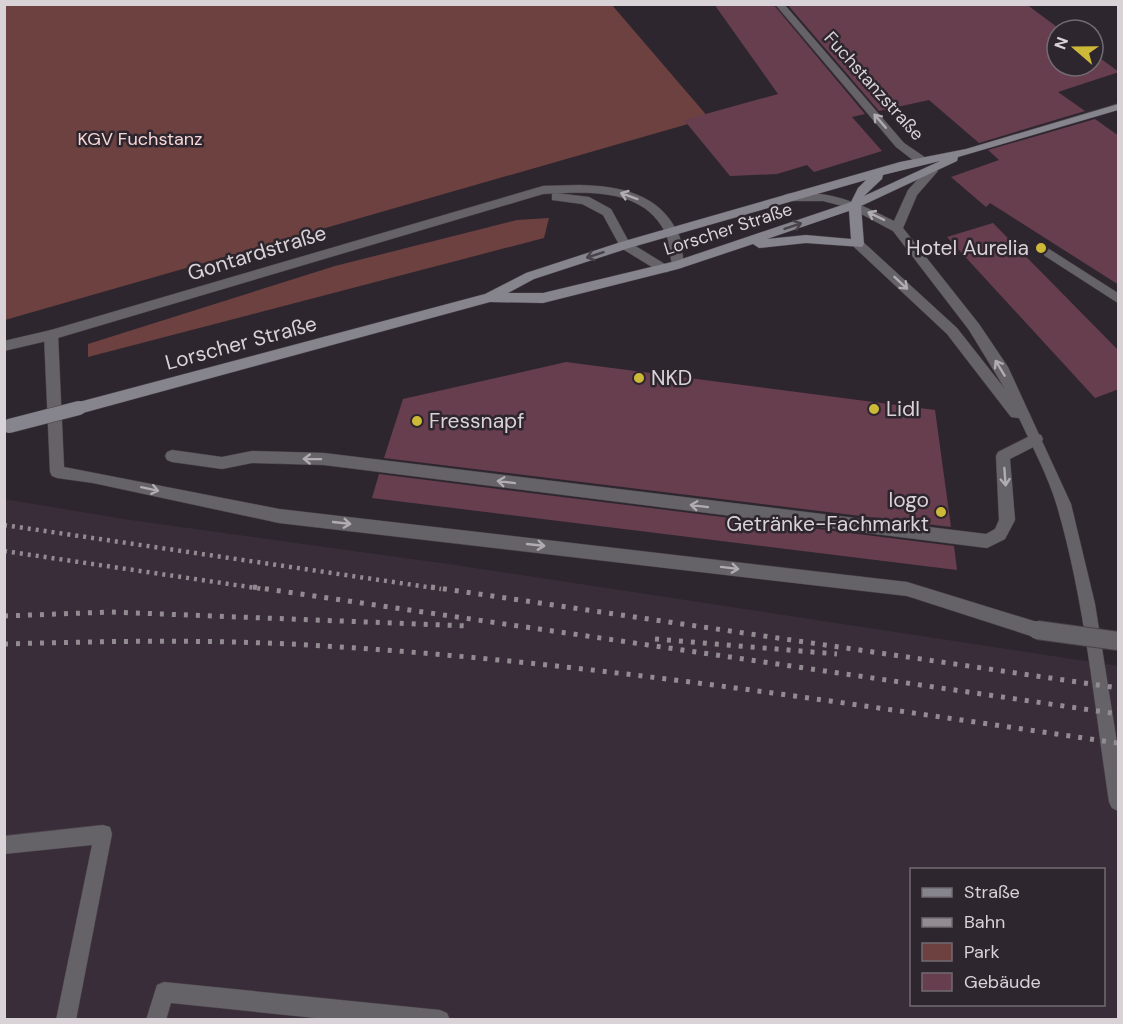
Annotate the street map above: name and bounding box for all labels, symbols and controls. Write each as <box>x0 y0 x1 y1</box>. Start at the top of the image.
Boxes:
north arrow <box>1045 18 1105 78</box>
street label: Fuchstanzstraße <box>819 26 929 146</box>
text: N <box>1050 34 1073 52</box>
one-way arrow <box>873 114 887 129</box>
park label: KGV Fuchstanz <box>78 127 202 151</box>
one-way arrow <box>621 189 639 200</box>
street label: Lorscher Straße <box>661 197 795 261</box>
one-way arrow <box>867 209 885 221</box>
street label: Gontardstraße <box>184 219 330 287</box>
one-way arrow <box>783 220 802 231</box>
place label: Hotel Aurelia <box>906 234 1029 262</box>
marker: Hotel Aurelia <box>1034 241 1048 255</box>
one-way arrow <box>586 250 605 261</box>
one-way arrow <box>893 276 908 291</box>
street label: Lorscher Straße <box>162 309 320 377</box>
one-way arrow <box>994 360 1006 377</box>
place label: NKD <box>651 364 692 392</box>
marker: NKD <box>632 371 646 385</box>
place label: Lidl <box>886 395 920 423</box>
marker: Lidl <box>867 402 881 416</box>
place label: Fressnapf <box>429 407 524 435</box>
marker: Fressnapf <box>410 414 424 428</box>
one-way arrow <box>303 453 323 464</box>
one-way arrow <box>999 467 1010 487</box>
one-way arrow <box>496 476 516 487</box>
one-way arrow <box>140 484 160 495</box>
place label: logo Getränke-Fachmarkt <box>726 486 929 538</box>
one-way arrow <box>690 500 710 511</box>
marker: logo Getränke-Fachmarkt <box>934 505 948 519</box>
one-way arrow <box>332 518 352 529</box>
one-way arrow <box>525 540 545 551</box>
one-way arrow <box>719 563 739 574</box>
legend <box>910 868 1105 1006</box>
text: Straße <box>964 880 1020 904</box>
text: Bahn <box>964 910 1005 934</box>
text: Park <box>964 940 1000 964</box>
text: Gebäude <box>964 970 1041 994</box>

